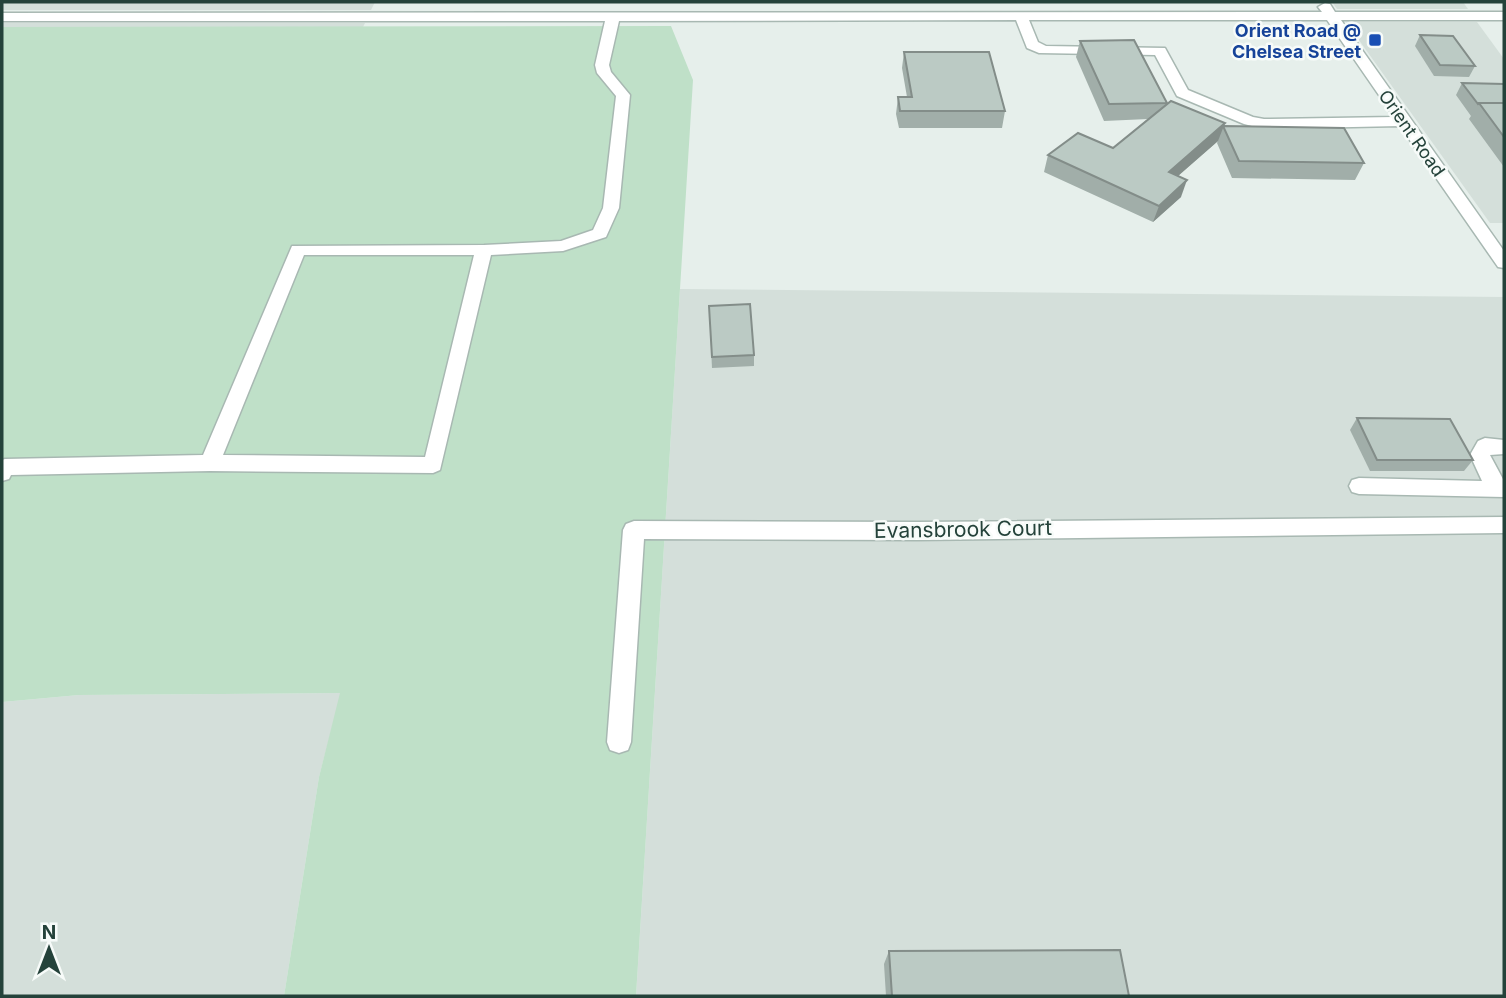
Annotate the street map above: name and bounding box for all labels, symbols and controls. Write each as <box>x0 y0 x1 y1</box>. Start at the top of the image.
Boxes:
place label: Orient Road @ Chelsea Street <box>1232 20 1361 62</box>
marker: Orient Road @ Chelsea Street <box>1367 32 1383 48</box>
street label: Orient Road <box>1375 86 1449 180</box>
street label: Evansbrook Court <box>874 515 1052 543</box>
north arrow <box>14 914 84 984</box>
text: N <box>42 921 56 944</box>

